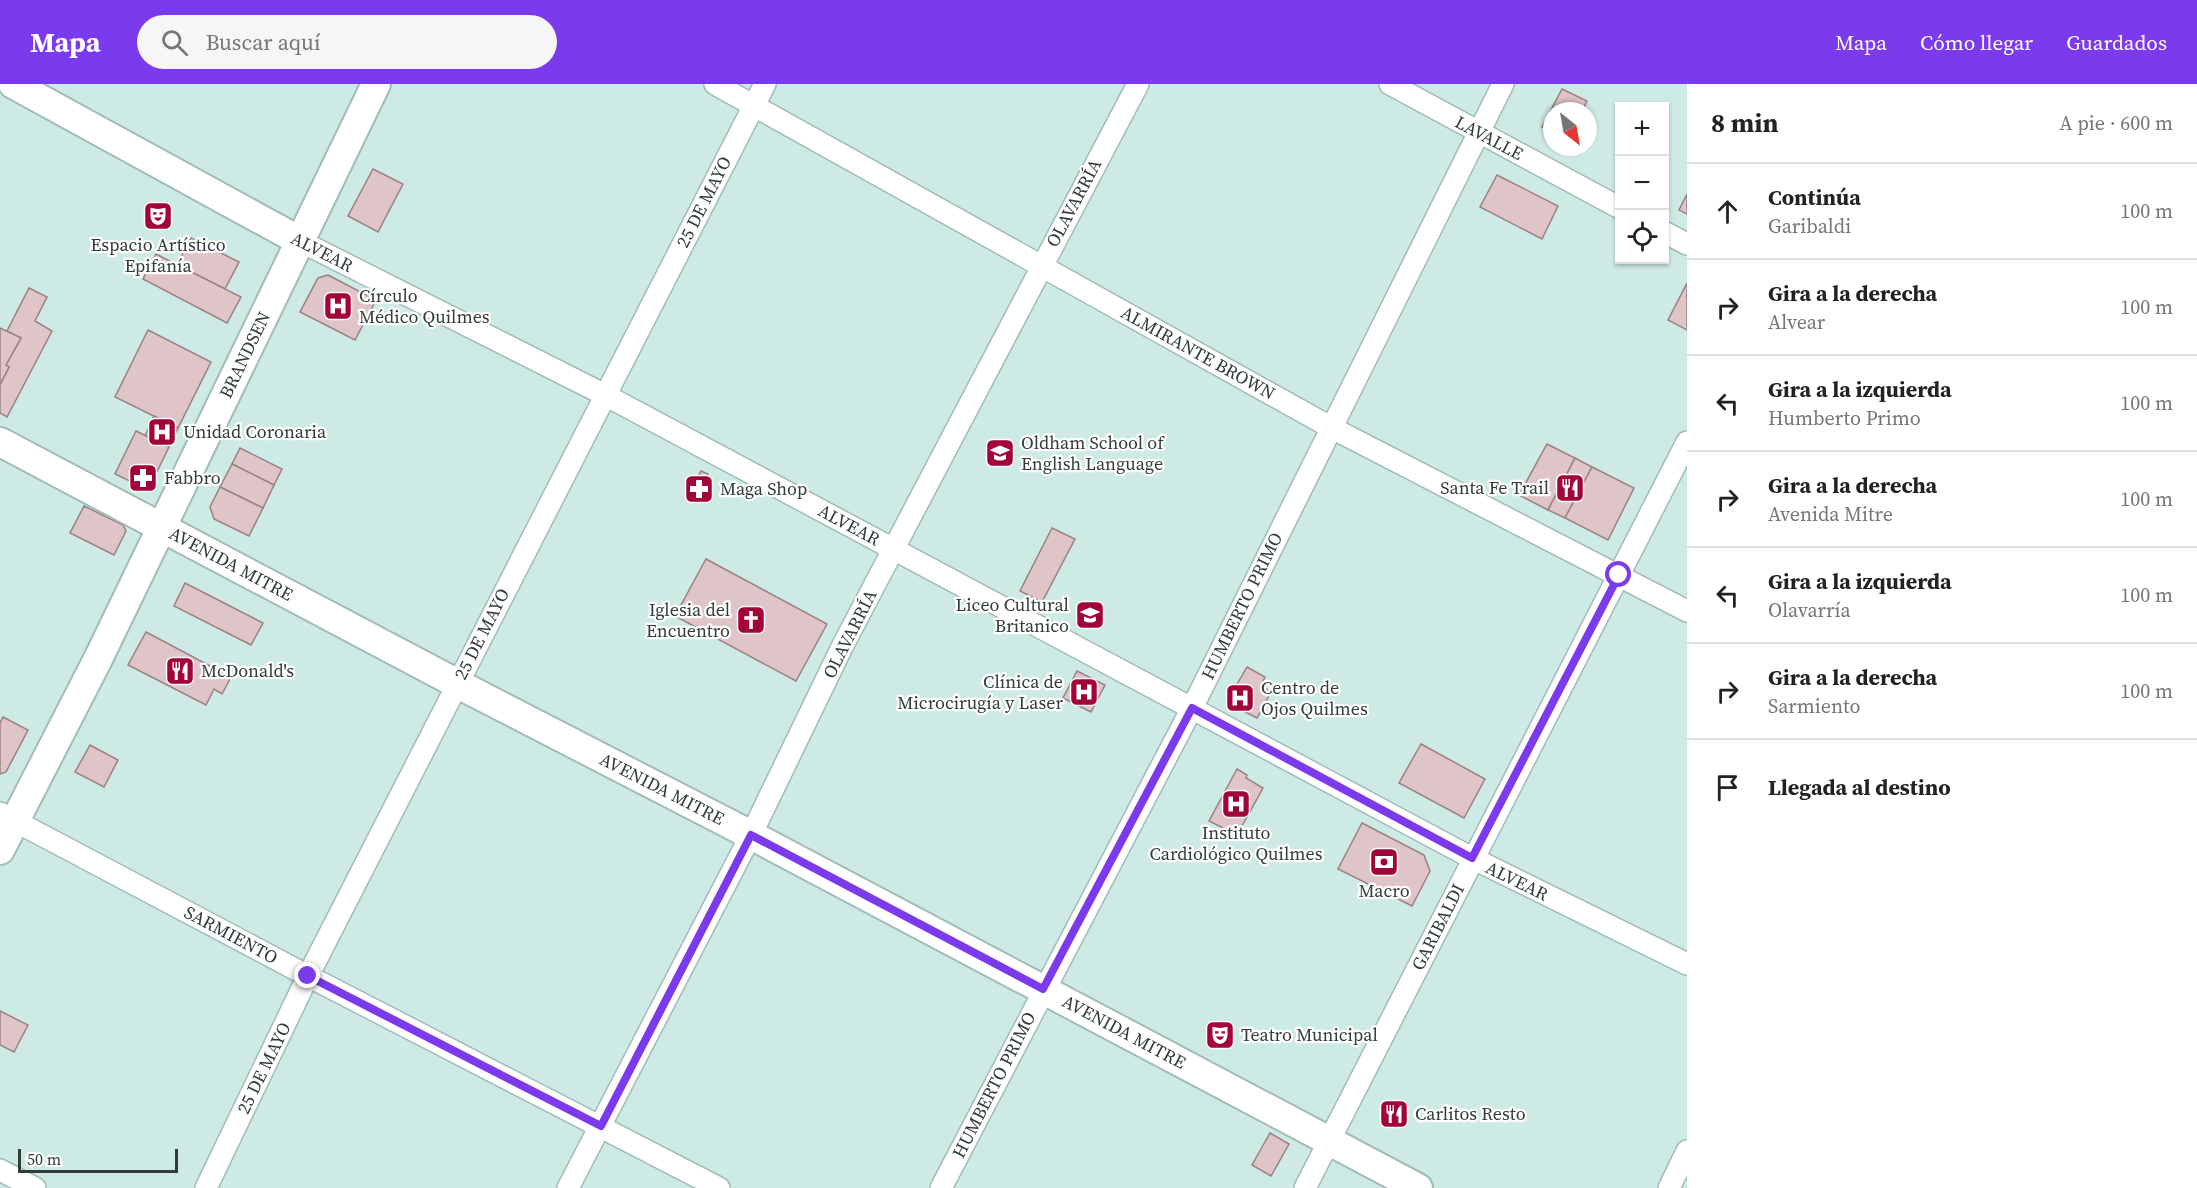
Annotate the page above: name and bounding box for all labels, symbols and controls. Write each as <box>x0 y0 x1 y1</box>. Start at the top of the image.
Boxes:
search box <box>137 15 557 69</box>
text: Mapa <box>30 23 101 61</box>
icon: search <box>158 26 191 59</box>
text: Buscar aquí <box>206 27 321 57</box>
text: Mapa <box>1835 28 1887 57</box>
text: Cómo llegar <box>1920 28 2033 57</box>
text: Guardados <box>2066 28 2167 57</box>
north arrow <box>1543 102 1597 156</box>
map controls <box>1615 102 1669 264</box>
button: + <box>1615 102 1669 156</box>
text: 8 min <box>1711 105 1778 141</box>
street label: LAVALLE <box>1451 109 1528 166</box>
text: A pie · 600 m <box>2059 109 2173 137</box>
street label: 25 DE MAYO <box>670 152 737 252</box>
street label: OLAVARRÍA <box>1040 154 1107 251</box>
button: − <box>1615 156 1669 210</box>
text: Continúa <box>1768 182 1861 212</box>
icon: ahead <box>1711 195 1744 228</box>
text: 100 m <box>2120 197 2173 225</box>
theatre icon: Espacio Artístico Epifanía <box>142 200 174 232</box>
button: locate <box>1615 210 1669 264</box>
text: Garibaldi <box>1768 212 1851 240</box>
street label: ALVEAR <box>287 225 358 278</box>
place label: Espacio Artístico Epifanía <box>90 232 226 278</box>
text: Gira a la derecha <box>1768 278 1937 308</box>
place label: Círculo Médico Quilmes <box>359 283 490 329</box>
hospital icon: Círculo Médico Quilmes <box>322 290 354 322</box>
icon: right <box>1711 291 1744 324</box>
text: 100 m <box>2120 293 2173 321</box>
street label: ALMIRANTE BROWN <box>1117 300 1280 405</box>
street label: BRANDSEN <box>213 307 276 402</box>
text: Alvear <box>1768 308 1825 336</box>
text: Gira a la izquierda <box>1768 374 1952 404</box>
icon: left <box>1711 387 1744 420</box>
text: 100 m <box>2120 389 2173 417</box>
text: Humberto Primo <box>1768 404 1921 432</box>
hospital icon: Unidad Coronaria <box>146 416 178 448</box>
place label: Unidad Coronaria <box>183 419 327 444</box>
place label: Oldham School of English Language <box>1021 430 1165 476</box>
school or university icon: Oldham School of English Language <box>984 437 1016 469</box>
pharmacy icon: Fabbro <box>127 462 159 494</box>
place label: Fabbro <box>164 465 221 490</box>
text: Gira a la derecha <box>1768 470 1937 500</box>
restaurant icon: Santa Fe Trail <box>1554 472 1586 504</box>
pharmacy icon: Maga Shop <box>683 473 715 505</box>
place label: Santa Fe Trail <box>1440 475 1549 500</box>
place label: Maga Shop <box>720 476 807 501</box>
icon: right <box>1711 483 1744 516</box>
text: 100 m <box>2120 485 2173 513</box>
street label: ALVEAR <box>814 498 885 551</box>
text: Avenida Mitre <box>1768 500 1893 528</box>
street label: AVENIDA MITRE <box>165 520 298 607</box>
street label: HUMBERTO PRIMO <box>1195 528 1288 684</box>
route start <box>1605 561 1631 587</box>
text: Gira a la izquierda <box>1768 566 1952 596</box>
icon: left <box>1711 579 1744 612</box>
text: 100 m <box>2120 581 2173 609</box>
street label: 25 DE MAYO <box>448 584 515 684</box>
street label: OLAVARRÍA <box>816 585 883 683</box>
place label: Liceo Cultural Britanico <box>956 592 1069 638</box>
text: Olavarría <box>1768 596 1851 624</box>
place label: Iglesia del Encuentro <box>646 597 730 643</box>
school or university icon: Liceo Cultural Britanico <box>1074 599 1106 631</box>
church icon: Iglesia del Encuentro <box>735 604 767 636</box>
restaurant icon: McDonald's <box>164 655 196 687</box>
place label: McDonald's <box>201 658 294 683</box>
text: Gira a la derecha <box>1768 662 1937 692</box>
place label: Clínica de Microcirugía y Laser <box>897 669 1063 715</box>
place label: Centro de Ojos Quilmes <box>1261 675 1368 721</box>
icon: right <box>1711 675 1744 708</box>
hospital icon: Clínica de Microcirugía y Laser <box>1068 676 1100 708</box>
text: 100 m <box>2120 677 2173 705</box>
hospital icon: Centro de Ojos Quilmes <box>1224 682 1256 714</box>
text: Sarmiento <box>1768 692 1860 720</box>
street label: AVENIDA MITRE <box>596 746 729 831</box>
icon: arrive <box>1711 771 1744 804</box>
text: Llegada al destino <box>1768 772 1951 802</box>
hospital icon: Instituto Cardiológico Quilmes <box>1220 788 1252 820</box>
place label: Instituto Cardiológico Quilmes <box>1149 820 1323 866</box>
bank icon: Macro <box>1368 846 1400 878</box>
street label: ALVEAR <box>1482 855 1553 907</box>
place label: Macro <box>1358 878 1410 903</box>
street label: GARIBALDI <box>1405 879 1470 974</box>
street label: SARMIENTO <box>180 899 282 970</box>
route end <box>294 962 320 988</box>
street label: AVENIDA MITRE <box>1058 988 1191 1075</box>
street label: HUMBERTO PRIMO <box>946 1007 1041 1162</box>
street label: 25 DE MAYO <box>231 1018 297 1118</box>
theatre icon: Teatro Municipal <box>1204 1019 1236 1051</box>
place label: Teatro Municipal <box>1241 1022 1378 1047</box>
restaurant icon: Carlitos Resto <box>1378 1098 1410 1130</box>
place label: Carlitos Resto <box>1415 1101 1526 1126</box>
scale bar <box>18 1146 178 1174</box>
text: 50 m <box>27 1148 61 1170</box>

